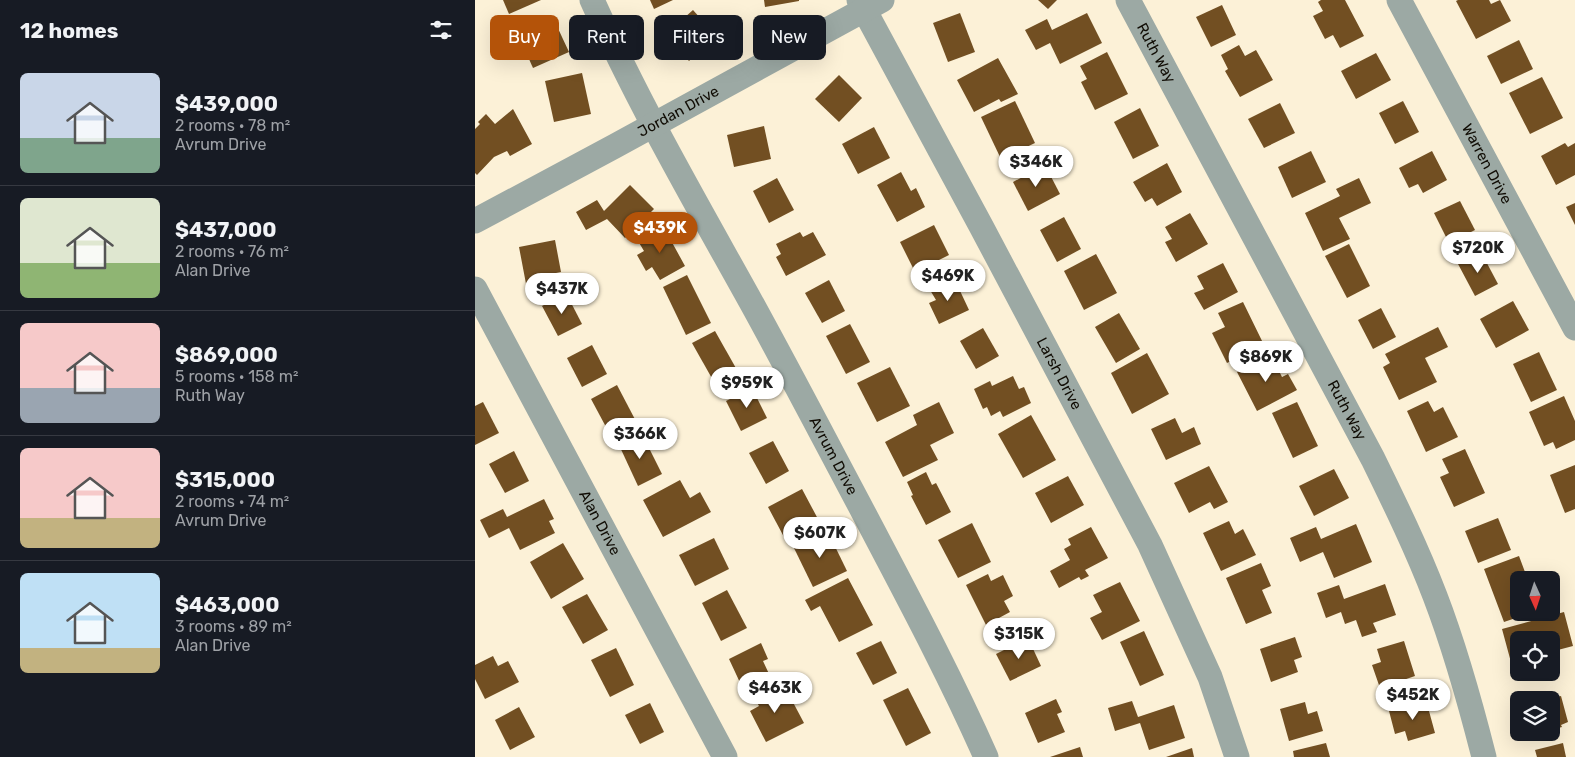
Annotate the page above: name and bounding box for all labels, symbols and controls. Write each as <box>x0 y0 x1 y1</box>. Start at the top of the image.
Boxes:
chip: Buy <box>490 15 559 60</box>
chip: Rent <box>569 15 644 60</box>
chip: Filters <box>654 15 743 60</box>
chip: New <box>753 15 826 60</box>
icon: filters <box>427 16 455 44</box>
text: 12 homes <box>20 18 118 43</box>
street label: Ruth Way <box>1133 20 1180 86</box>
street label: Jordan Drive <box>635 82 722 141</box>
text: $439,000 <box>175 91 278 116</box>
icon: home <box>60 93 120 153</box>
text: 2 rooms · 78 m² <box>175 116 290 135</box>
street label: Warren Drive <box>1458 121 1516 207</box>
text: Avrum Drive <box>175 135 266 154</box>
pin: $346K <box>1001 146 1071 188</box>
text: $346K <box>1009 152 1063 171</box>
pin: $439K <box>625 212 695 254</box>
text: $437,000 <box>175 217 277 242</box>
icon: home <box>60 218 120 278</box>
text: $439K <box>633 218 687 237</box>
pin: $720K <box>1443 232 1513 274</box>
text: $720K <box>1452 238 1504 257</box>
text: 2 rooms · 76 m² <box>175 242 289 261</box>
pin: $469K <box>913 260 983 302</box>
text: Alan Drive <box>175 261 251 280</box>
text: $469K <box>922 266 974 285</box>
pin: $437K <box>527 272 597 315</box>
text: $437K <box>536 279 588 298</box>
street label: Larsh Drive <box>1033 335 1086 413</box>
pin: $869K <box>1231 340 1301 383</box>
text: $869,000 <box>175 342 278 367</box>
icon: home <box>60 343 120 403</box>
text: $869K <box>1240 347 1292 366</box>
pin: $959K <box>712 366 782 409</box>
text: 5 rooms · 158 m² <box>175 367 298 386</box>
text: $959K <box>721 373 773 392</box>
street label: Ruth Way <box>1324 377 1370 443</box>
text: Ruth Way <box>175 386 245 405</box>
street label: Avrum Drive <box>805 414 862 498</box>
pin: $366K <box>605 418 675 460</box>
text: $366K <box>614 424 666 443</box>
text: $315,000 <box>175 467 275 492</box>
icon: home <box>60 468 120 528</box>
street label: Alan Drive <box>575 487 625 558</box>
text: 2 rooms · 74 m² <box>175 492 289 511</box>
text: Avrum Drive <box>175 511 266 530</box>
pin: $607K <box>785 516 855 559</box>
text: $607K <box>794 523 846 542</box>
north arrow <box>1510 571 1560 621</box>
map controls <box>1510 571 1560 741</box>
text: $463,000 <box>175 592 279 617</box>
icon: home <box>60 593 120 653</box>
text: 3 rooms · 89 m² <box>175 617 292 636</box>
pin: $315K <box>984 618 1054 660</box>
text: $315K <box>994 624 1044 643</box>
button: locate <box>1510 631 1560 681</box>
text: Alan Drive <box>175 636 251 655</box>
pin: $463K <box>740 672 810 714</box>
text: $463K <box>748 678 802 697</box>
pin: $452K <box>1378 678 1448 721</box>
text: $452K <box>1387 685 1439 704</box>
button: layers <box>1510 691 1560 741</box>

